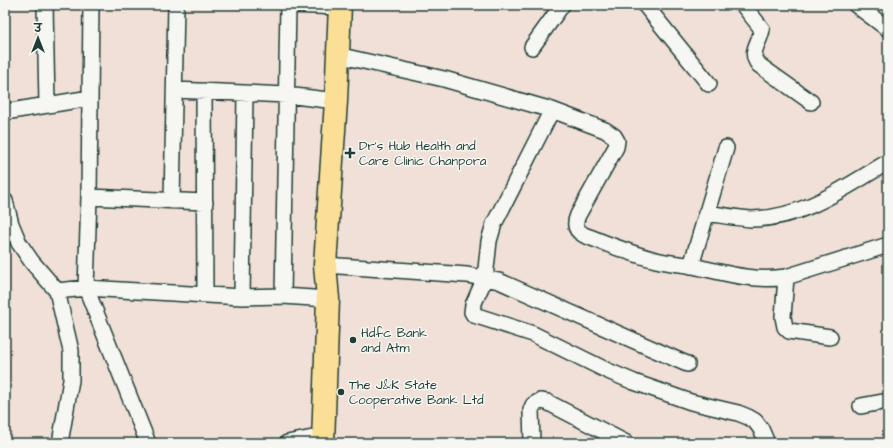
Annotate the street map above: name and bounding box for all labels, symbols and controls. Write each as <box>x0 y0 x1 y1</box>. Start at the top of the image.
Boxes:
north arrow <box>18 18 58 58</box>
text: उ <box>33 21 43 36</box>
place label: Dr's Hub Health and Care Clinic Chanpora <box>359 137 487 170</box>
marker: Dr's Hub Health and Care Clinic Chanpora <box>344 147 356 159</box>
place label: Hdfc Bank and Atm <box>361 324 427 357</box>
marker: Hdfc Bank and Atm <box>348 335 358 345</box>
place label: The J&K State Cooperative Bank Ltd <box>349 376 484 409</box>
marker: The J&K State Cooperative Bank Ltd <box>336 387 346 397</box>

